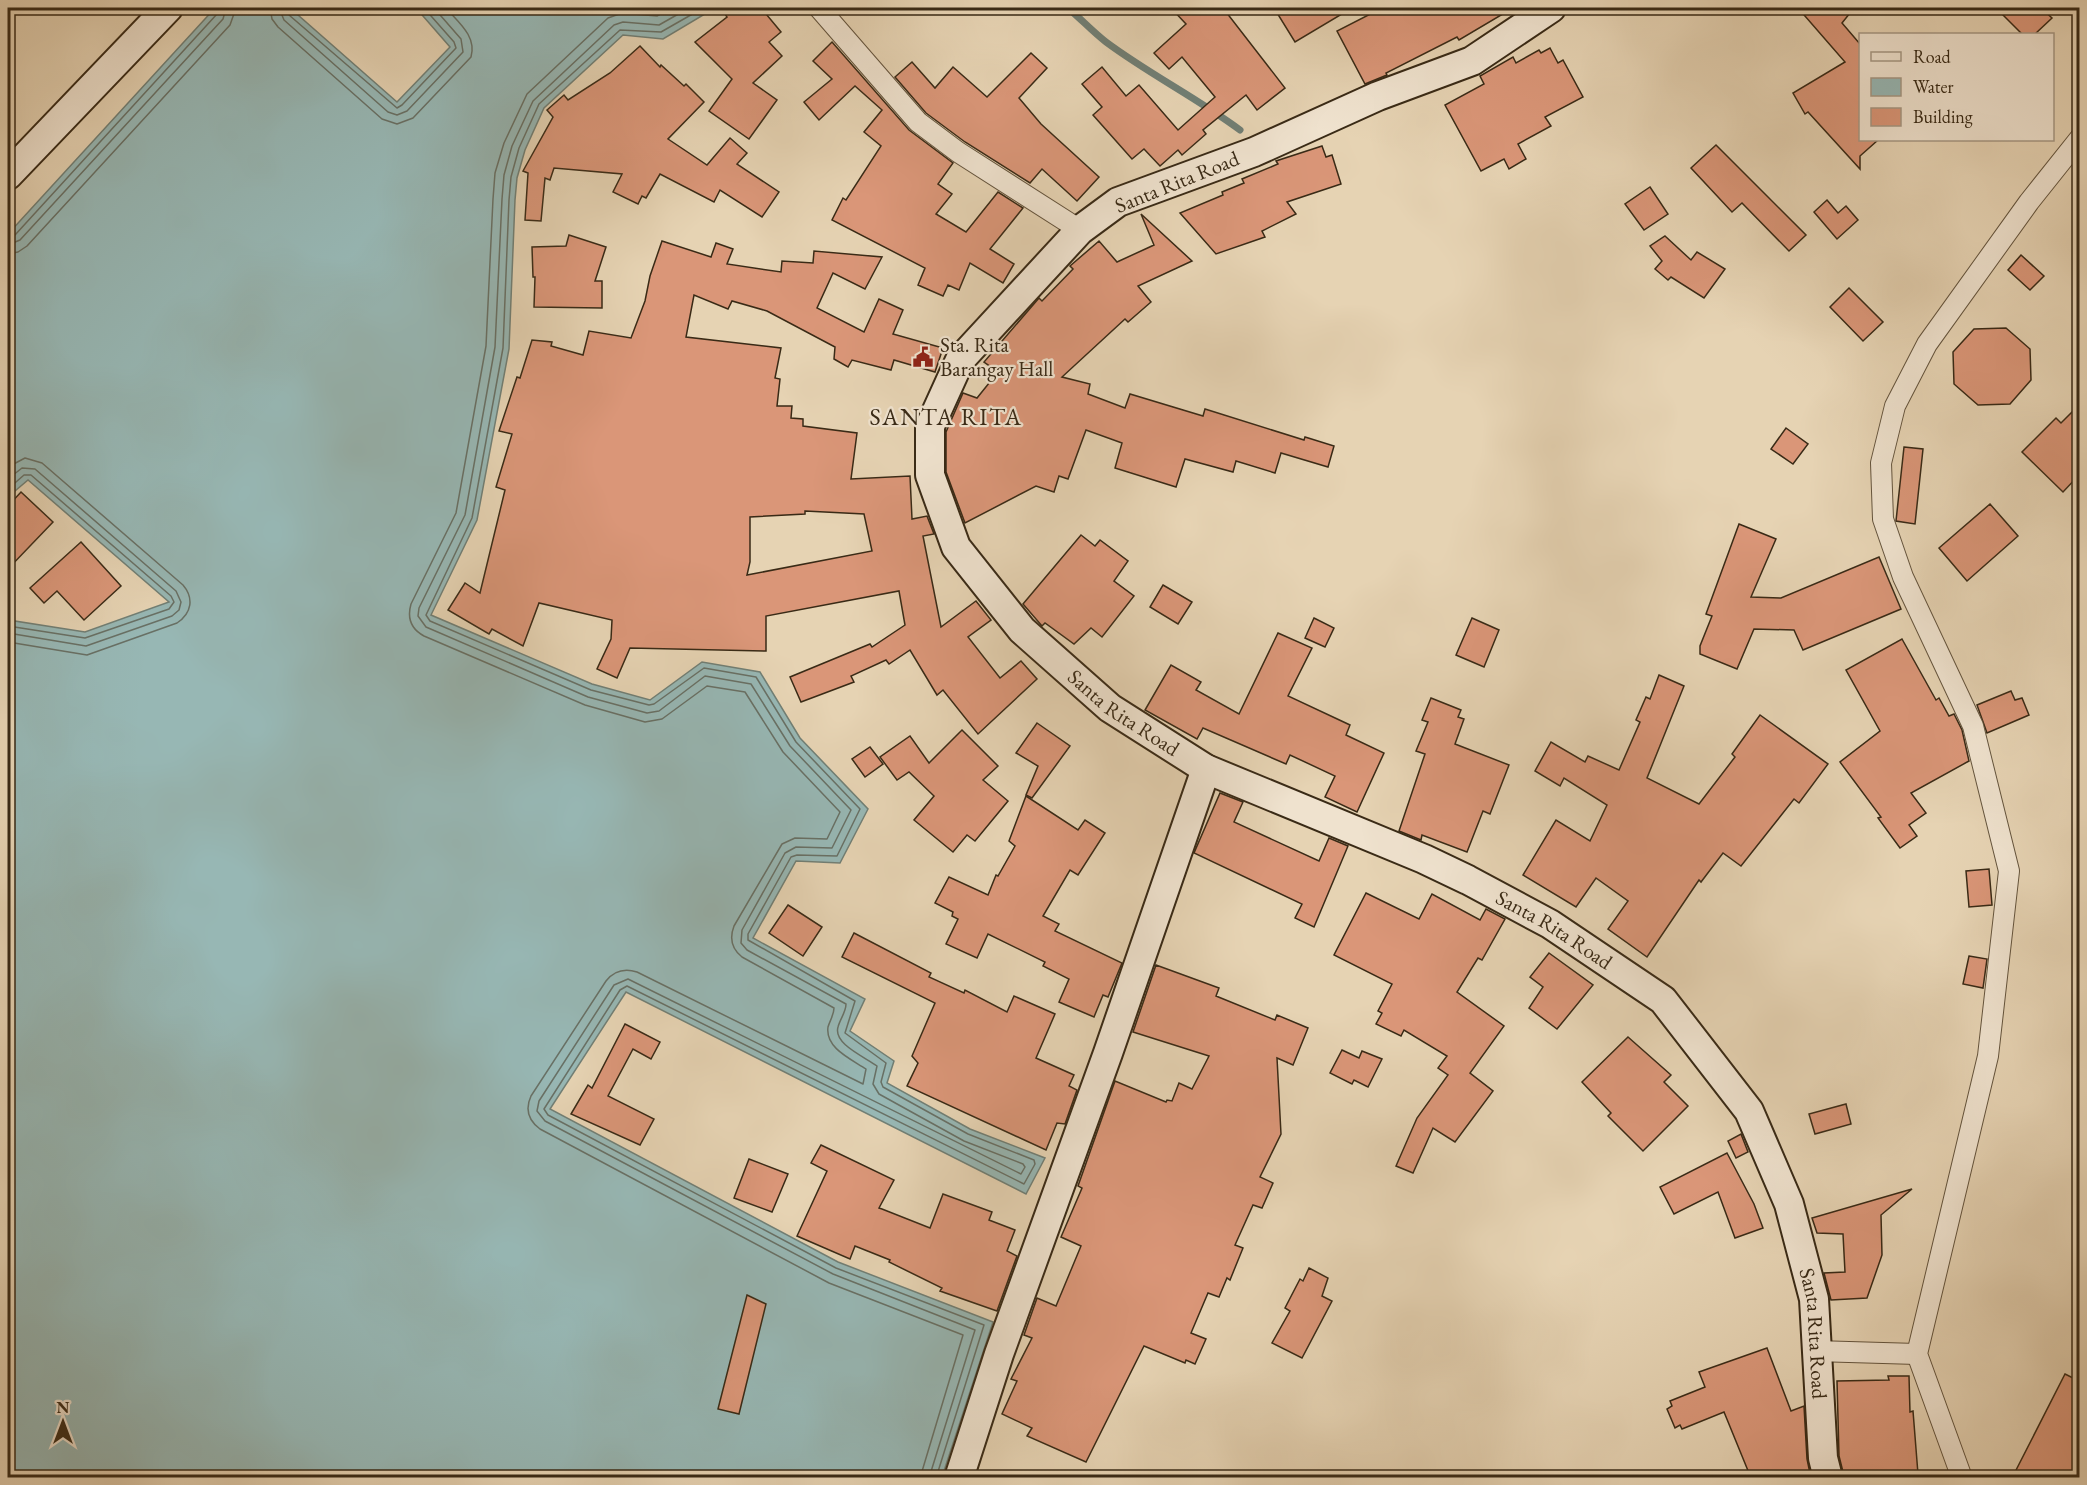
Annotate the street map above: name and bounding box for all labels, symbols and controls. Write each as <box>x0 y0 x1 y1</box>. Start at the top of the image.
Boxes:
legend <box>1859 33 2054 141</box>
text: Road <box>1913 45 1952 68</box>
text: Water <box>1913 75 1954 98</box>
text: Building <box>1913 105 1973 128</box>
street label: Santa Rita Road <box>1111 144 1243 219</box>
place label: Sta. Rita Barangay Hall <box>940 331 1053 382</box>
public building icon: Sta. Rita Barangay Hall <box>911 345 935 369</box>
district label: SANTA RITA <box>869 401 1023 432</box>
street label: Santa Rita Road <box>1062 663 1185 762</box>
street label: Santa Rita Road <box>1491 884 1618 975</box>
street label: Santa Rita Road <box>1793 1265 1834 1400</box>
north arrow <box>33 1392 93 1452</box>
text: N <box>57 1397 70 1418</box>

